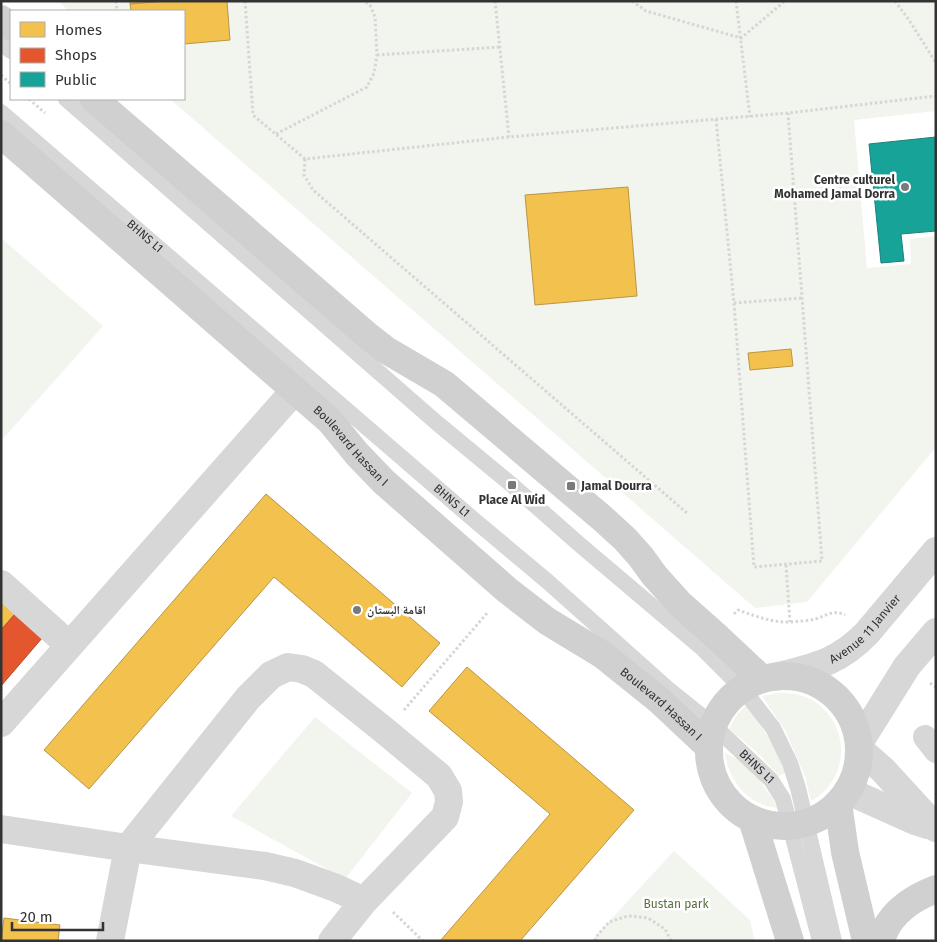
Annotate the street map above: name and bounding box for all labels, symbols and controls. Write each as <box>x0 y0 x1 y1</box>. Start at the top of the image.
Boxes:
legend <box>10 10 185 100</box>
text: Homes <box>55 21 102 39</box>
text: Shops <box>55 46 97 64</box>
text: Public <box>55 71 97 89</box>
place label: Centre culturel Mohamed Jamal Dorra <box>774 173 895 201</box>
marker: Centre culturel Mohamed Jamal Dorra <box>899 181 911 193</box>
street label: BHNS L1 <box>124 217 166 255</box>
street label: Boulevard Hassan I <box>311 403 391 489</box>
marker: Place Al Wid <box>506 479 518 491</box>
place label: Jamal Dourra <box>580 479 652 493</box>
marker: Jamal Dourra <box>565 480 577 492</box>
street label: BHNS L1 <box>431 481 473 520</box>
place label: Place Al Wid <box>479 493 545 507</box>
street label: Avenue 11 Janvier <box>827 591 904 666</box>
place label: اقامة البستان <box>367 603 426 618</box>
marker: اقامة البستان <box>351 604 363 616</box>
street label: Boulevard Hassan I <box>617 665 705 744</box>
street label: BHNS L1 <box>736 747 777 786</box>
park label: Bustan park <box>643 897 709 911</box>
scale bar <box>12 900 104 932</box>
text: 20 m <box>20 908 53 926</box>

